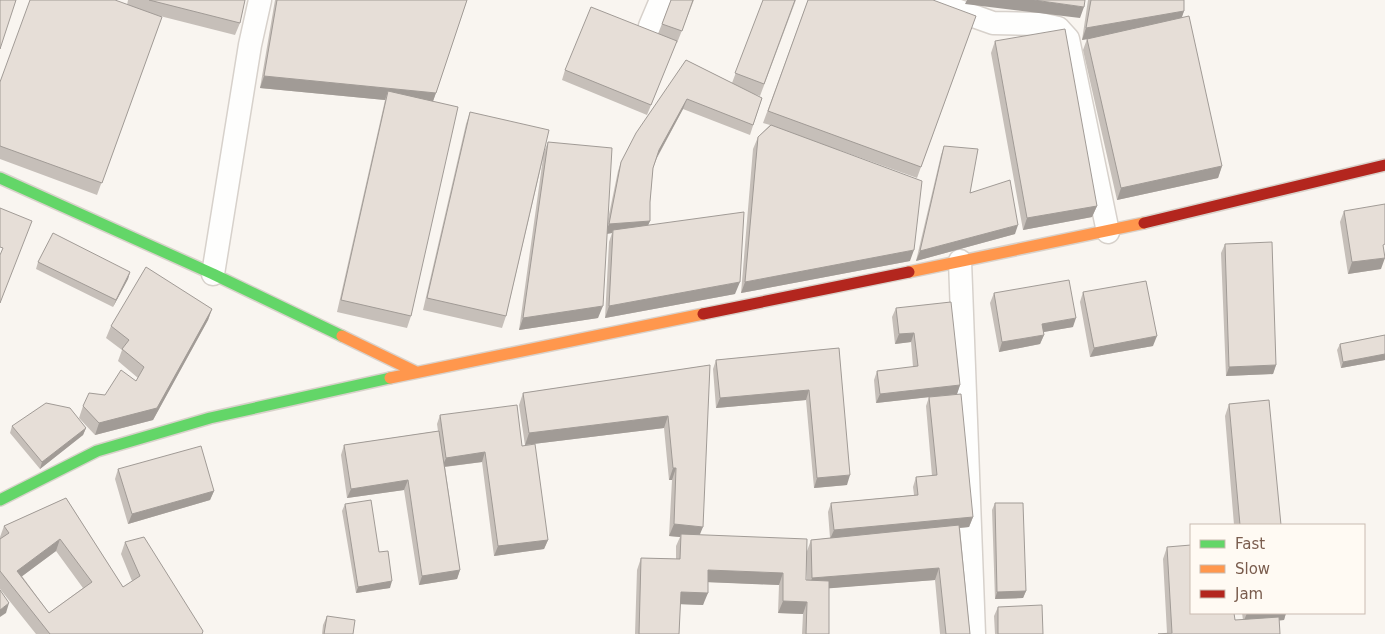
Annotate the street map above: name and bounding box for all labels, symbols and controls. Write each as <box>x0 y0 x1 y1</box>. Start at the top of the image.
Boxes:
legend <box>1190 524 1365 614</box>
text: Fast <box>1235 535 1265 553</box>
text: Slow <box>1235 560 1270 578</box>
text: Jam <box>1234 585 1263 603</box>

